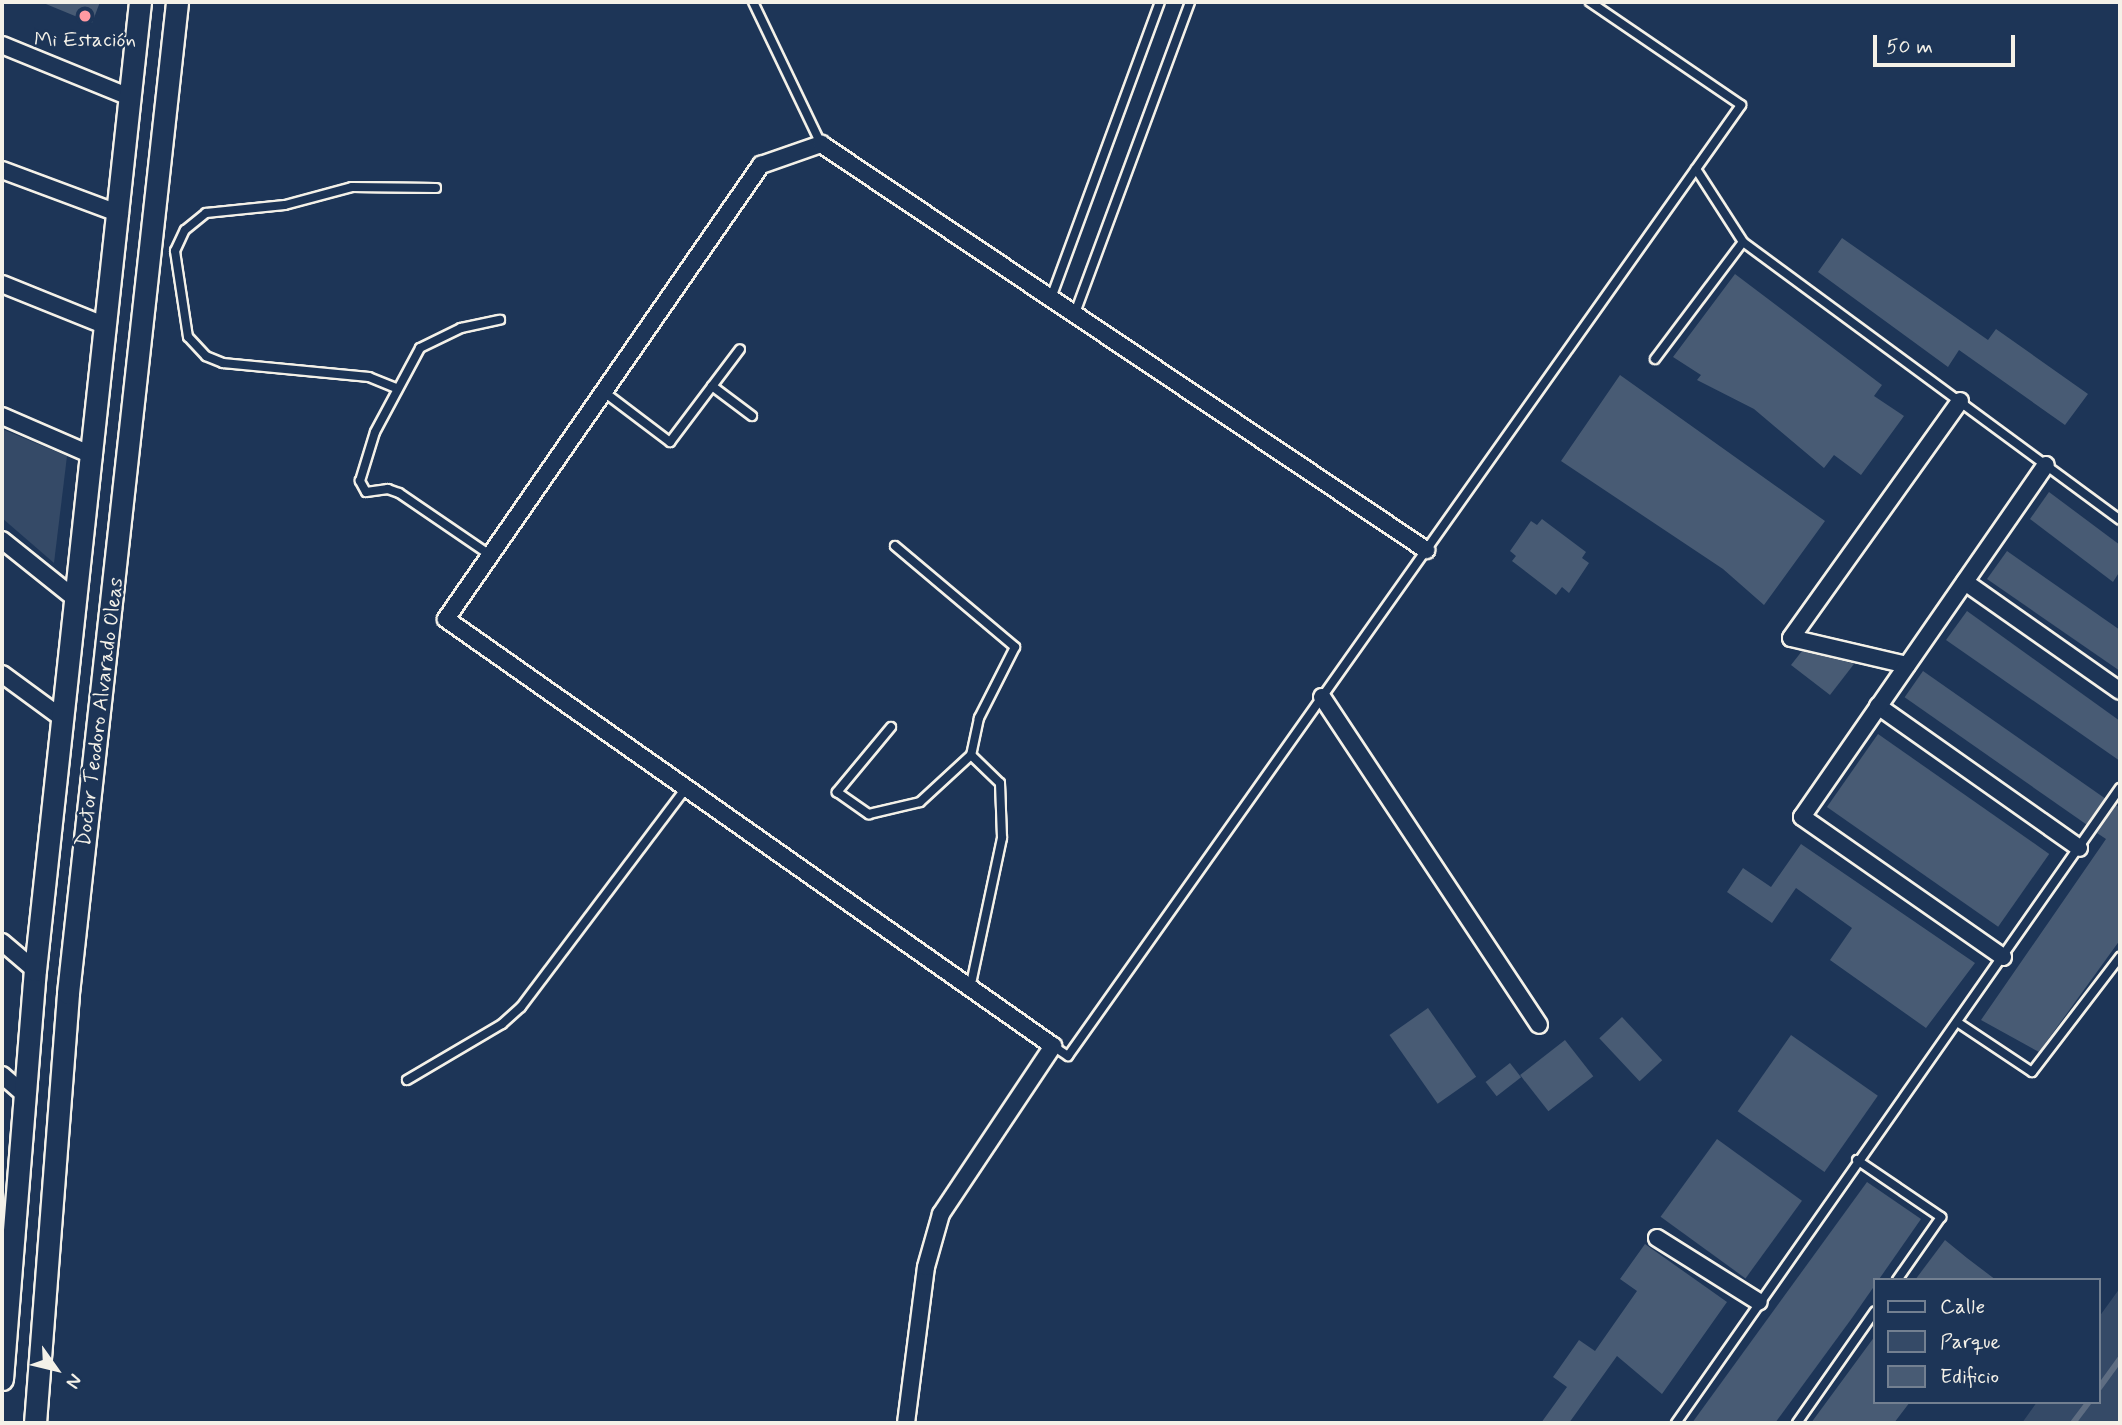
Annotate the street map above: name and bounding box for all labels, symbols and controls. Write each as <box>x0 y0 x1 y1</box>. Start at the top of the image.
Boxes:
marker: Mi Estación <box>77 8 93 24</box>
scale bar <box>1877 21 2019 65</box>
place label: Mi Estación <box>35 27 135 53</box>
text: 50 m <box>1886 33 1933 61</box>
street label: Doctor Teodoro Alvarado Oleas <box>71 578 129 846</box>
legend <box>1874 1278 2101 1404</box>
text: Calle <box>1940 1293 1985 1321</box>
text: Parque <box>1940 1328 2000 1356</box>
north arrow <box>21 1334 91 1404</box>
text: Edificio <box>1940 1363 1999 1391</box>
text: N <box>60 1369 88 1393</box>

